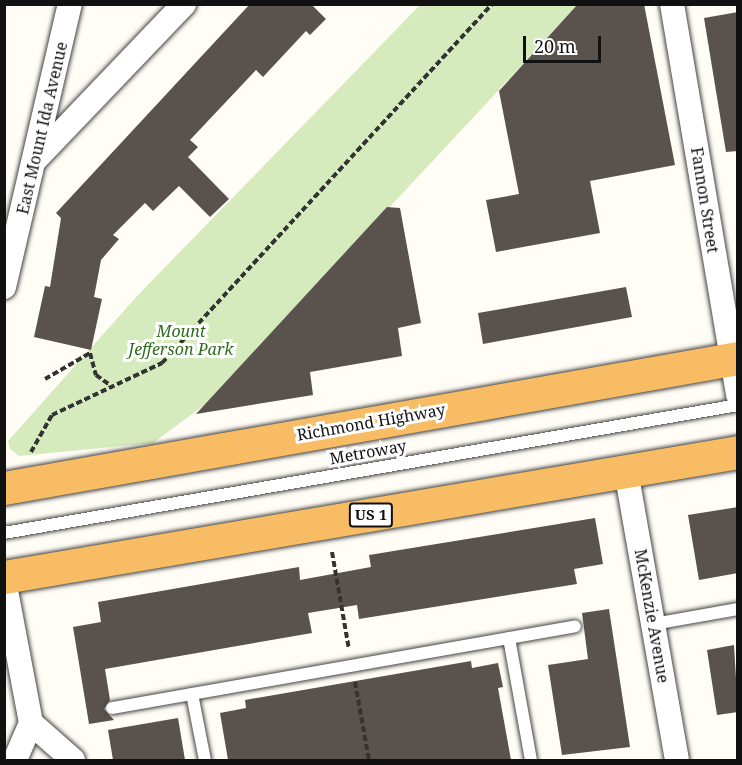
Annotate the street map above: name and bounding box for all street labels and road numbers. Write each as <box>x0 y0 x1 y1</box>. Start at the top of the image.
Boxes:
street label: East Mount Ida Avenue <box>13 40 71 216</box>
street label: Fannon Street <box>687 146 723 254</box>
street label: Richmond Highway <box>295 399 447 445</box>
street label: Metroway <box>328 436 408 468</box>
road number: US 1 <box>348 503 394 527</box>
street label: McKenzie Avenue <box>631 547 673 685</box>

